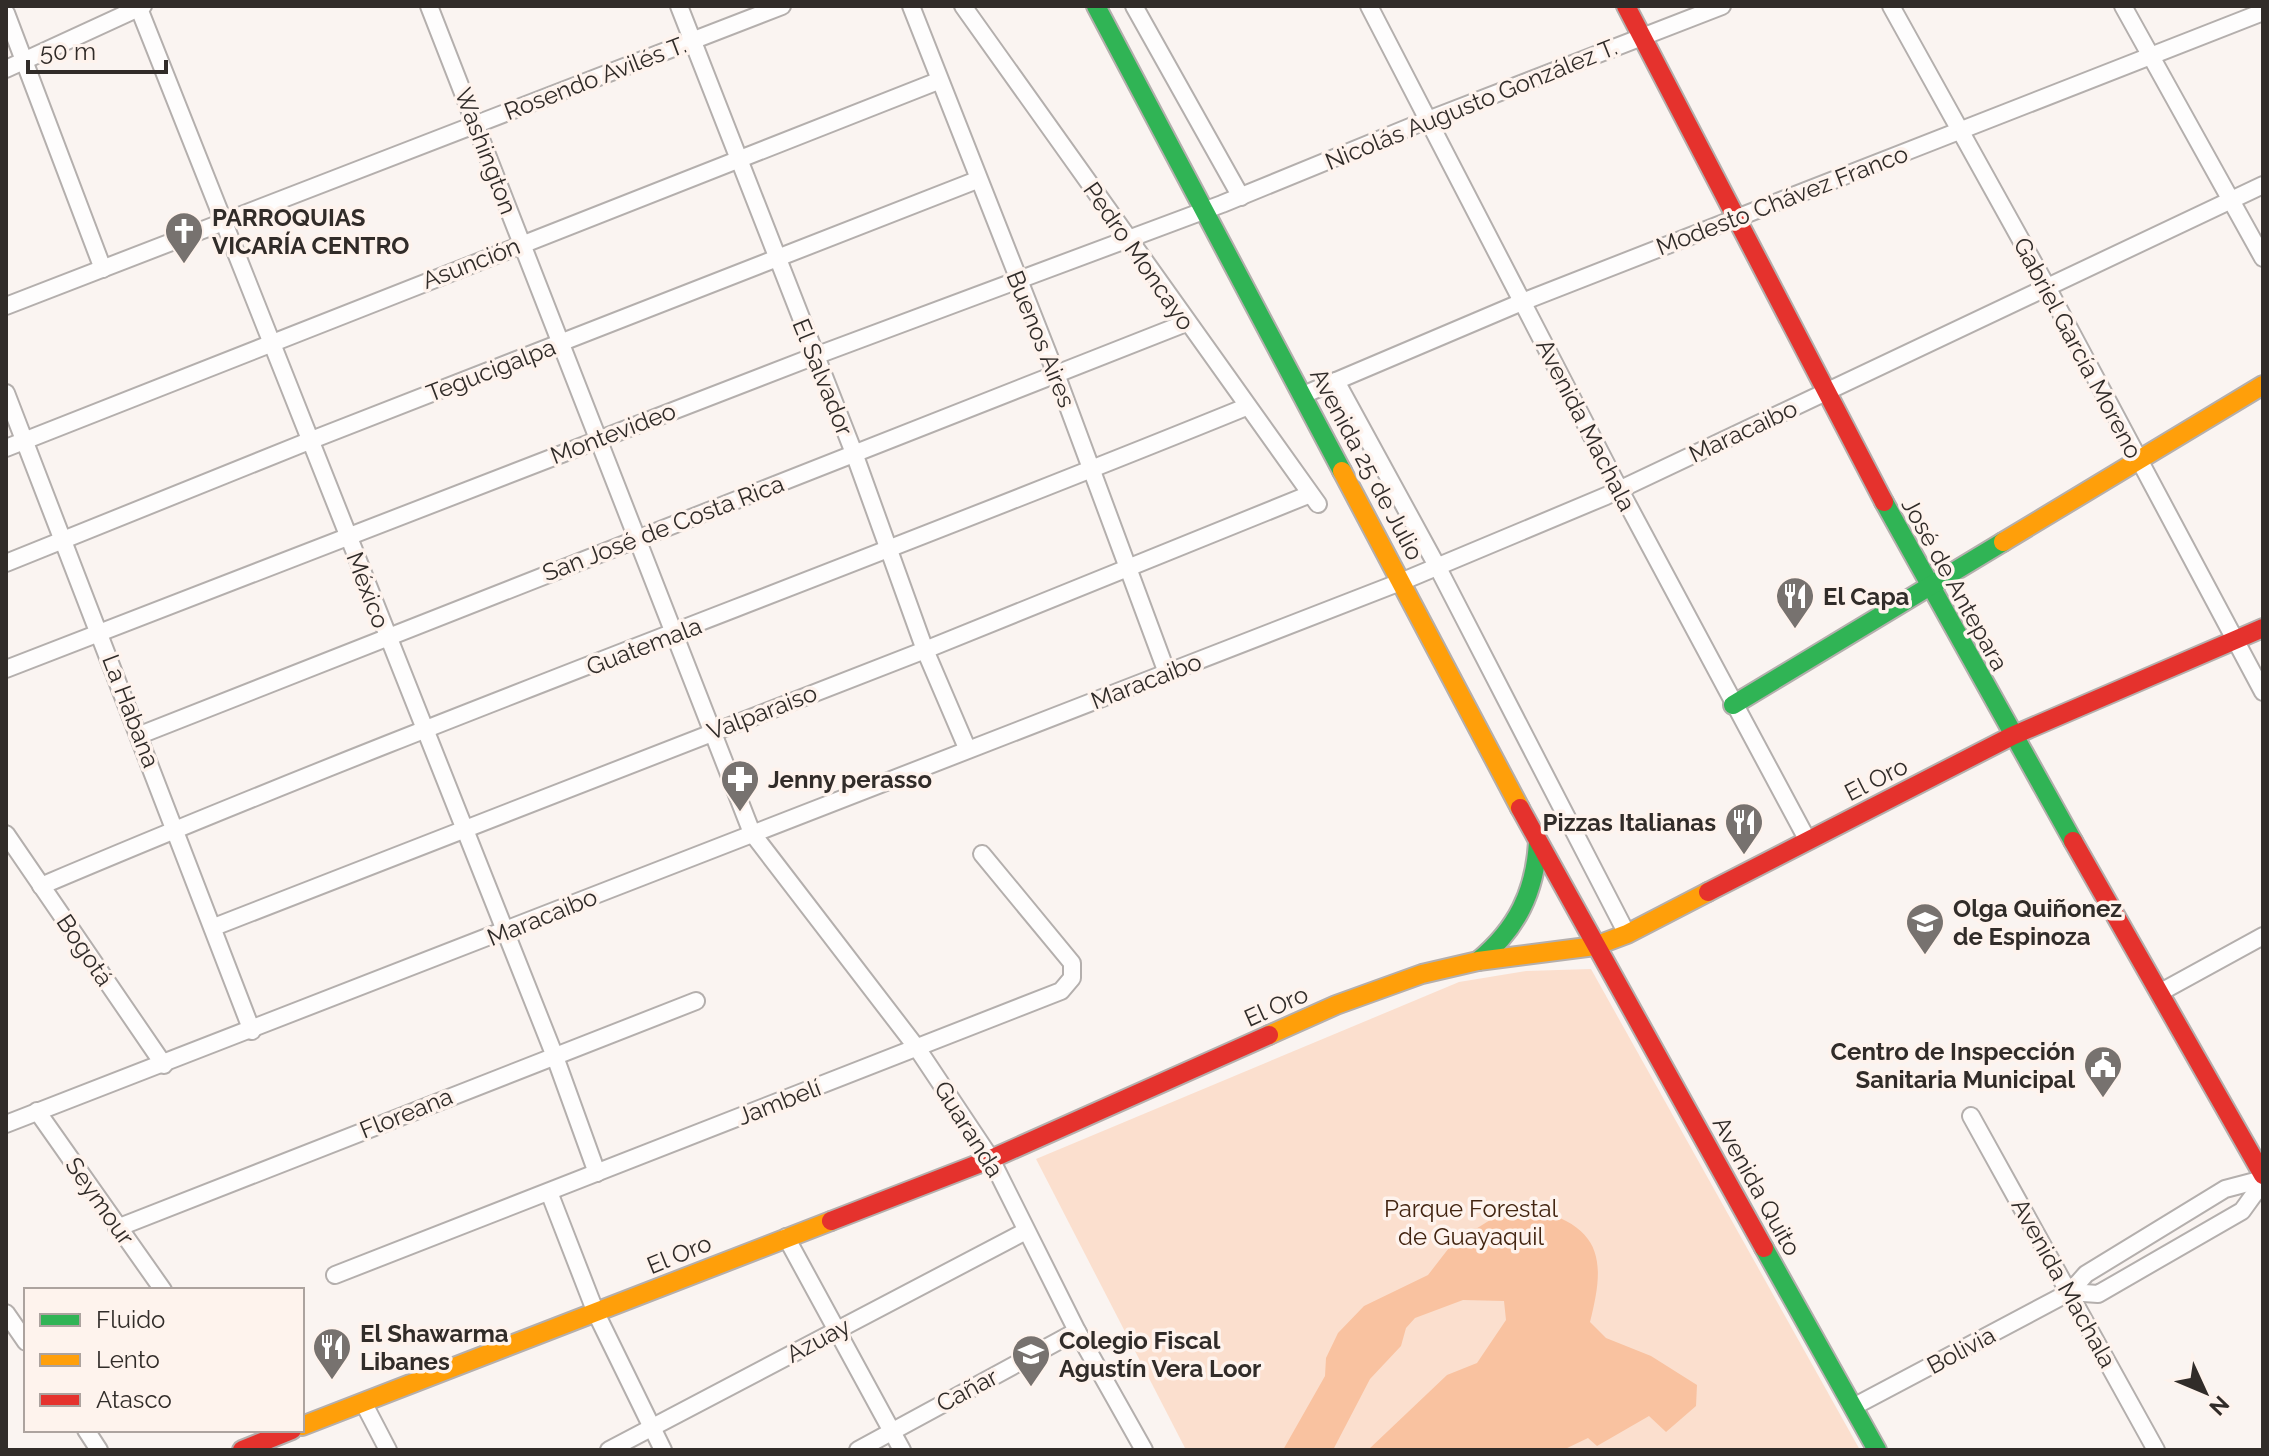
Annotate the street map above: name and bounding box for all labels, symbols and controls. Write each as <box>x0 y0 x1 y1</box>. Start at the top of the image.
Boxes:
scale bar <box>28 24 166 74</box>
street label: Rosendo Avilés T. <box>500 30 690 126</box>
street label: Nicolás Augusto González T. <box>1321 32 1621 176</box>
text: 50 m <box>40 37 96 66</box>
street label: Washington <box>449 84 523 218</box>
street label: Modesto Chávez Franco <box>1652 139 1912 261</box>
street label: Pedro Moncayo <box>1077 176 1201 336</box>
place label: PARROQUIAS VICARÍA CENTRO <box>212 203 409 260</box>
church icon: PARROQUIAS VICARÍA CENTRO <box>163 210 205 265</box>
street label: Asunción <box>418 231 524 295</box>
street label: Gabriel García Moreno <box>2007 233 2149 463</box>
street label: Buenos Aires <box>1000 266 1082 412</box>
street label: El Salvador <box>786 314 860 440</box>
street label: Tegucigalpa <box>422 332 560 408</box>
street label: Avenida Machala <box>1530 334 1642 516</box>
street label: Avenida 25 de Julio <box>1304 363 1430 565</box>
street label: Maracaibo <box>1684 393 1802 469</box>
street label: Montevideo <box>546 396 680 470</box>
street label: San José de Costa Rica <box>538 469 788 587</box>
street label: José de Antepara <box>1895 492 2015 676</box>
street label: México <box>340 548 396 632</box>
restaurant icon: El Capa <box>1774 575 1816 630</box>
place label: El Capa <box>1823 582 1910 611</box>
street label: Guatemala <box>582 611 706 681</box>
street label: Maracaibo <box>1087 647 1205 715</box>
street label: La Habana <box>96 650 166 772</box>
street label: Valparaiso <box>703 678 821 746</box>
street label: El Oro <box>1840 751 1912 807</box>
pharmacy icon: Jenny perasso <box>719 758 761 813</box>
place label: Jenny perasso <box>768 765 932 794</box>
restaurant icon: Pizzas Italianas <box>1723 801 1765 856</box>
place label: Pizzas Italianas <box>1543 808 1716 837</box>
street label: Maracaibo <box>483 882 601 952</box>
place label: Olga Quiñonez de Espinoza <box>1953 894 2122 951</box>
school or university icon: Olga Quiñonez de Espinoza <box>1904 901 1946 956</box>
street label: Bogotá <box>51 909 119 991</box>
street label: El Oro <box>1240 979 1312 1033</box>
place label: Centro de Inspección Sanitaria Municipal <box>1831 1037 2075 1094</box>
public building icon: Centro de Inspección Sanitaria Municipal <box>2082 1044 2124 1099</box>
street label: Jambelí <box>733 1073 826 1131</box>
street label: Guaranda <box>928 1076 1010 1182</box>
street label: Floreana <box>355 1081 457 1145</box>
street label: Avenida Quito <box>1707 1111 1807 1261</box>
street label: Seymour <box>59 1152 141 1251</box>
street label: Avenida Machala <box>2005 1193 2123 1373</box>
park label: Parque Forestal de Guayaquil <box>1384 1194 1559 1251</box>
street label: El Oro <box>643 1228 715 1280</box>
legend <box>24 1288 304 1432</box>
text: Fluido <box>96 1305 165 1334</box>
street label: Azuay <box>781 1311 855 1369</box>
place label: El Shawarma Libanes <box>360 1319 509 1376</box>
street label: Bolivia <box>1922 1320 2000 1380</box>
restaurant icon: El Shawarma Libanes <box>311 1326 353 1381</box>
place label: Colegio Fiscal Agustín Vera Loor <box>1059 1326 1261 1383</box>
school or university icon: Colegio Fiscal Agustín Vera Loor <box>1010 1333 1052 1388</box>
text: Lento <box>96 1345 160 1374</box>
north arrow <box>2165 1352 2245 1432</box>
street label: Cañar <box>931 1362 1003 1418</box>
text: Atasco <box>96 1385 172 1414</box>
text: N <box>2204 1391 2235 1421</box>

